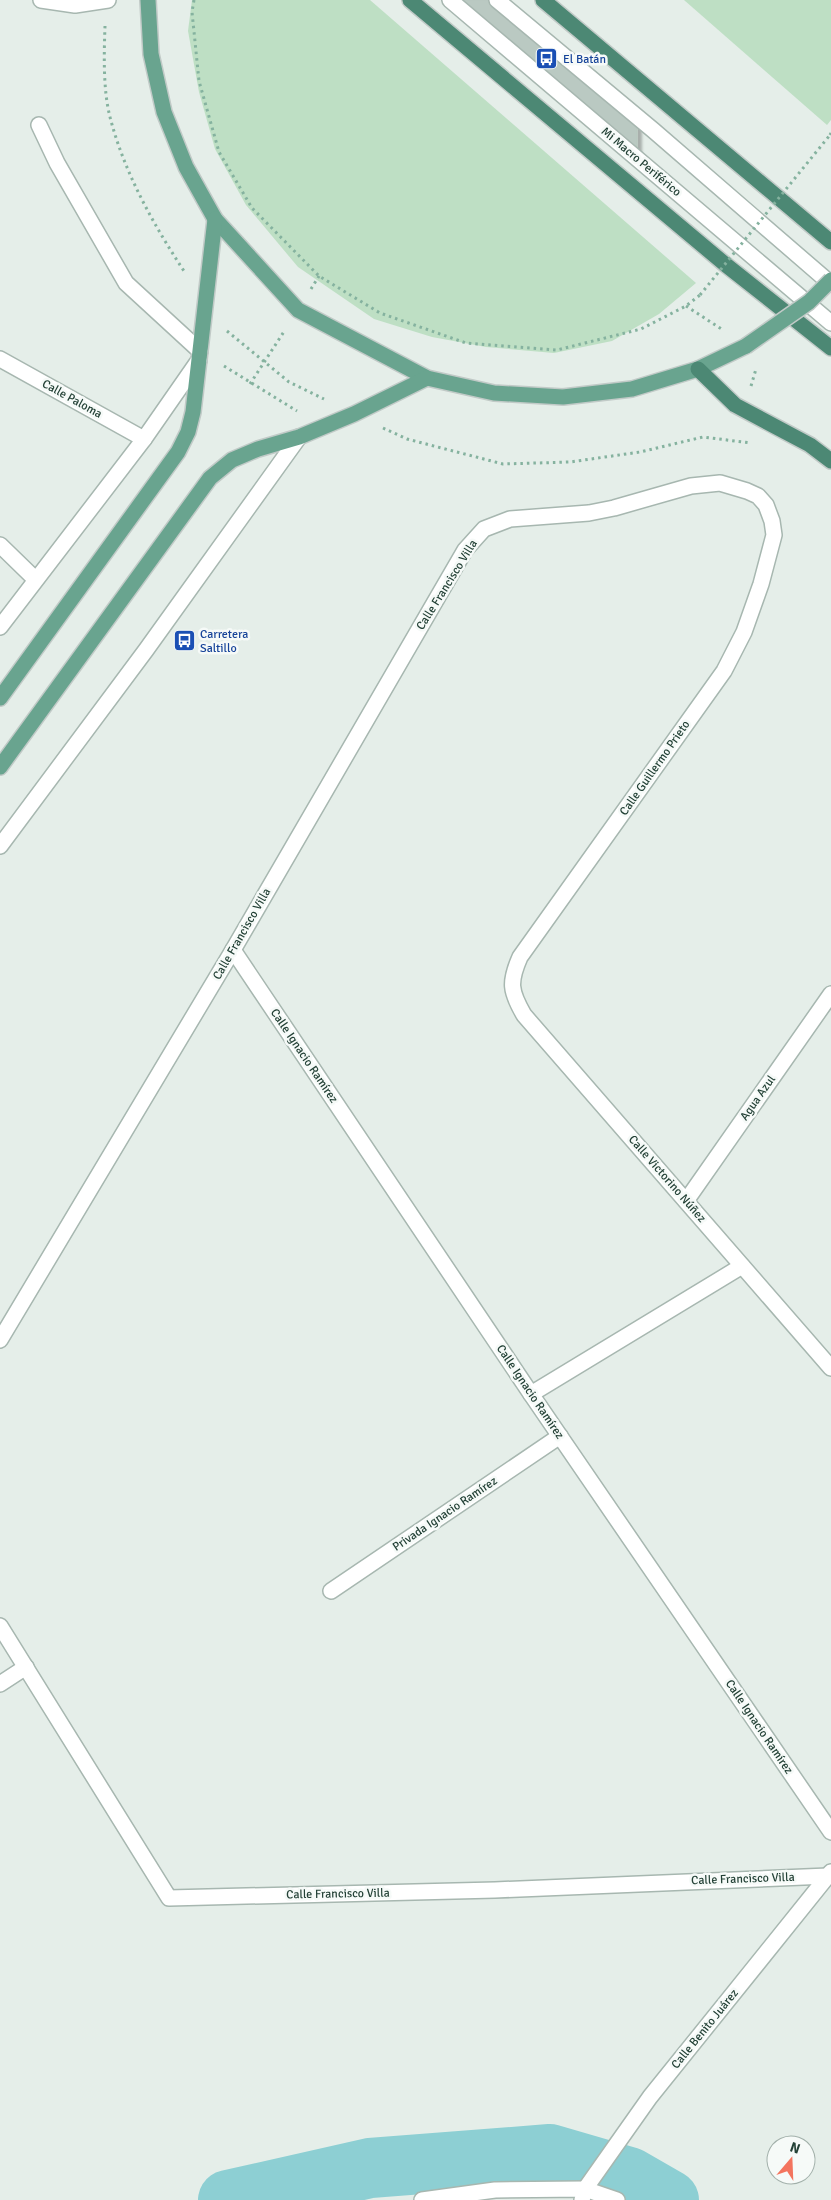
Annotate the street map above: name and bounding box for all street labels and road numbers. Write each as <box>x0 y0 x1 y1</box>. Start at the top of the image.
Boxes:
street label: Mi Macro Periférico <box>598 124 684 200</box>
street label: Calle Paloma <box>39 376 105 422</box>
street label: Calle Francisco Villa <box>413 537 481 633</box>
street label: Calle Guillermo Prieto <box>617 718 693 818</box>
street label: Calle Francisco Villa <box>210 885 274 983</box>
street label: Calle Ignacio Ramírez <box>267 1006 341 1106</box>
street label: Agua Azul <box>737 1072 779 1123</box>
street label: Calle Victorino Núñez <box>625 1132 709 1226</box>
street label: Calle Ignacio Ramírez <box>493 1342 567 1442</box>
street label: Privada Ignacio Ramírez <box>390 1473 500 1555</box>
street label: Calle Ignacio Ramírez <box>722 1677 796 1777</box>
street label: Calle Francisco Villa <box>691 1870 795 1888</box>
street label: Calle Francisco Villa <box>286 1886 390 1902</box>
street label: Calle Benito Juárez <box>668 1986 742 2072</box>

